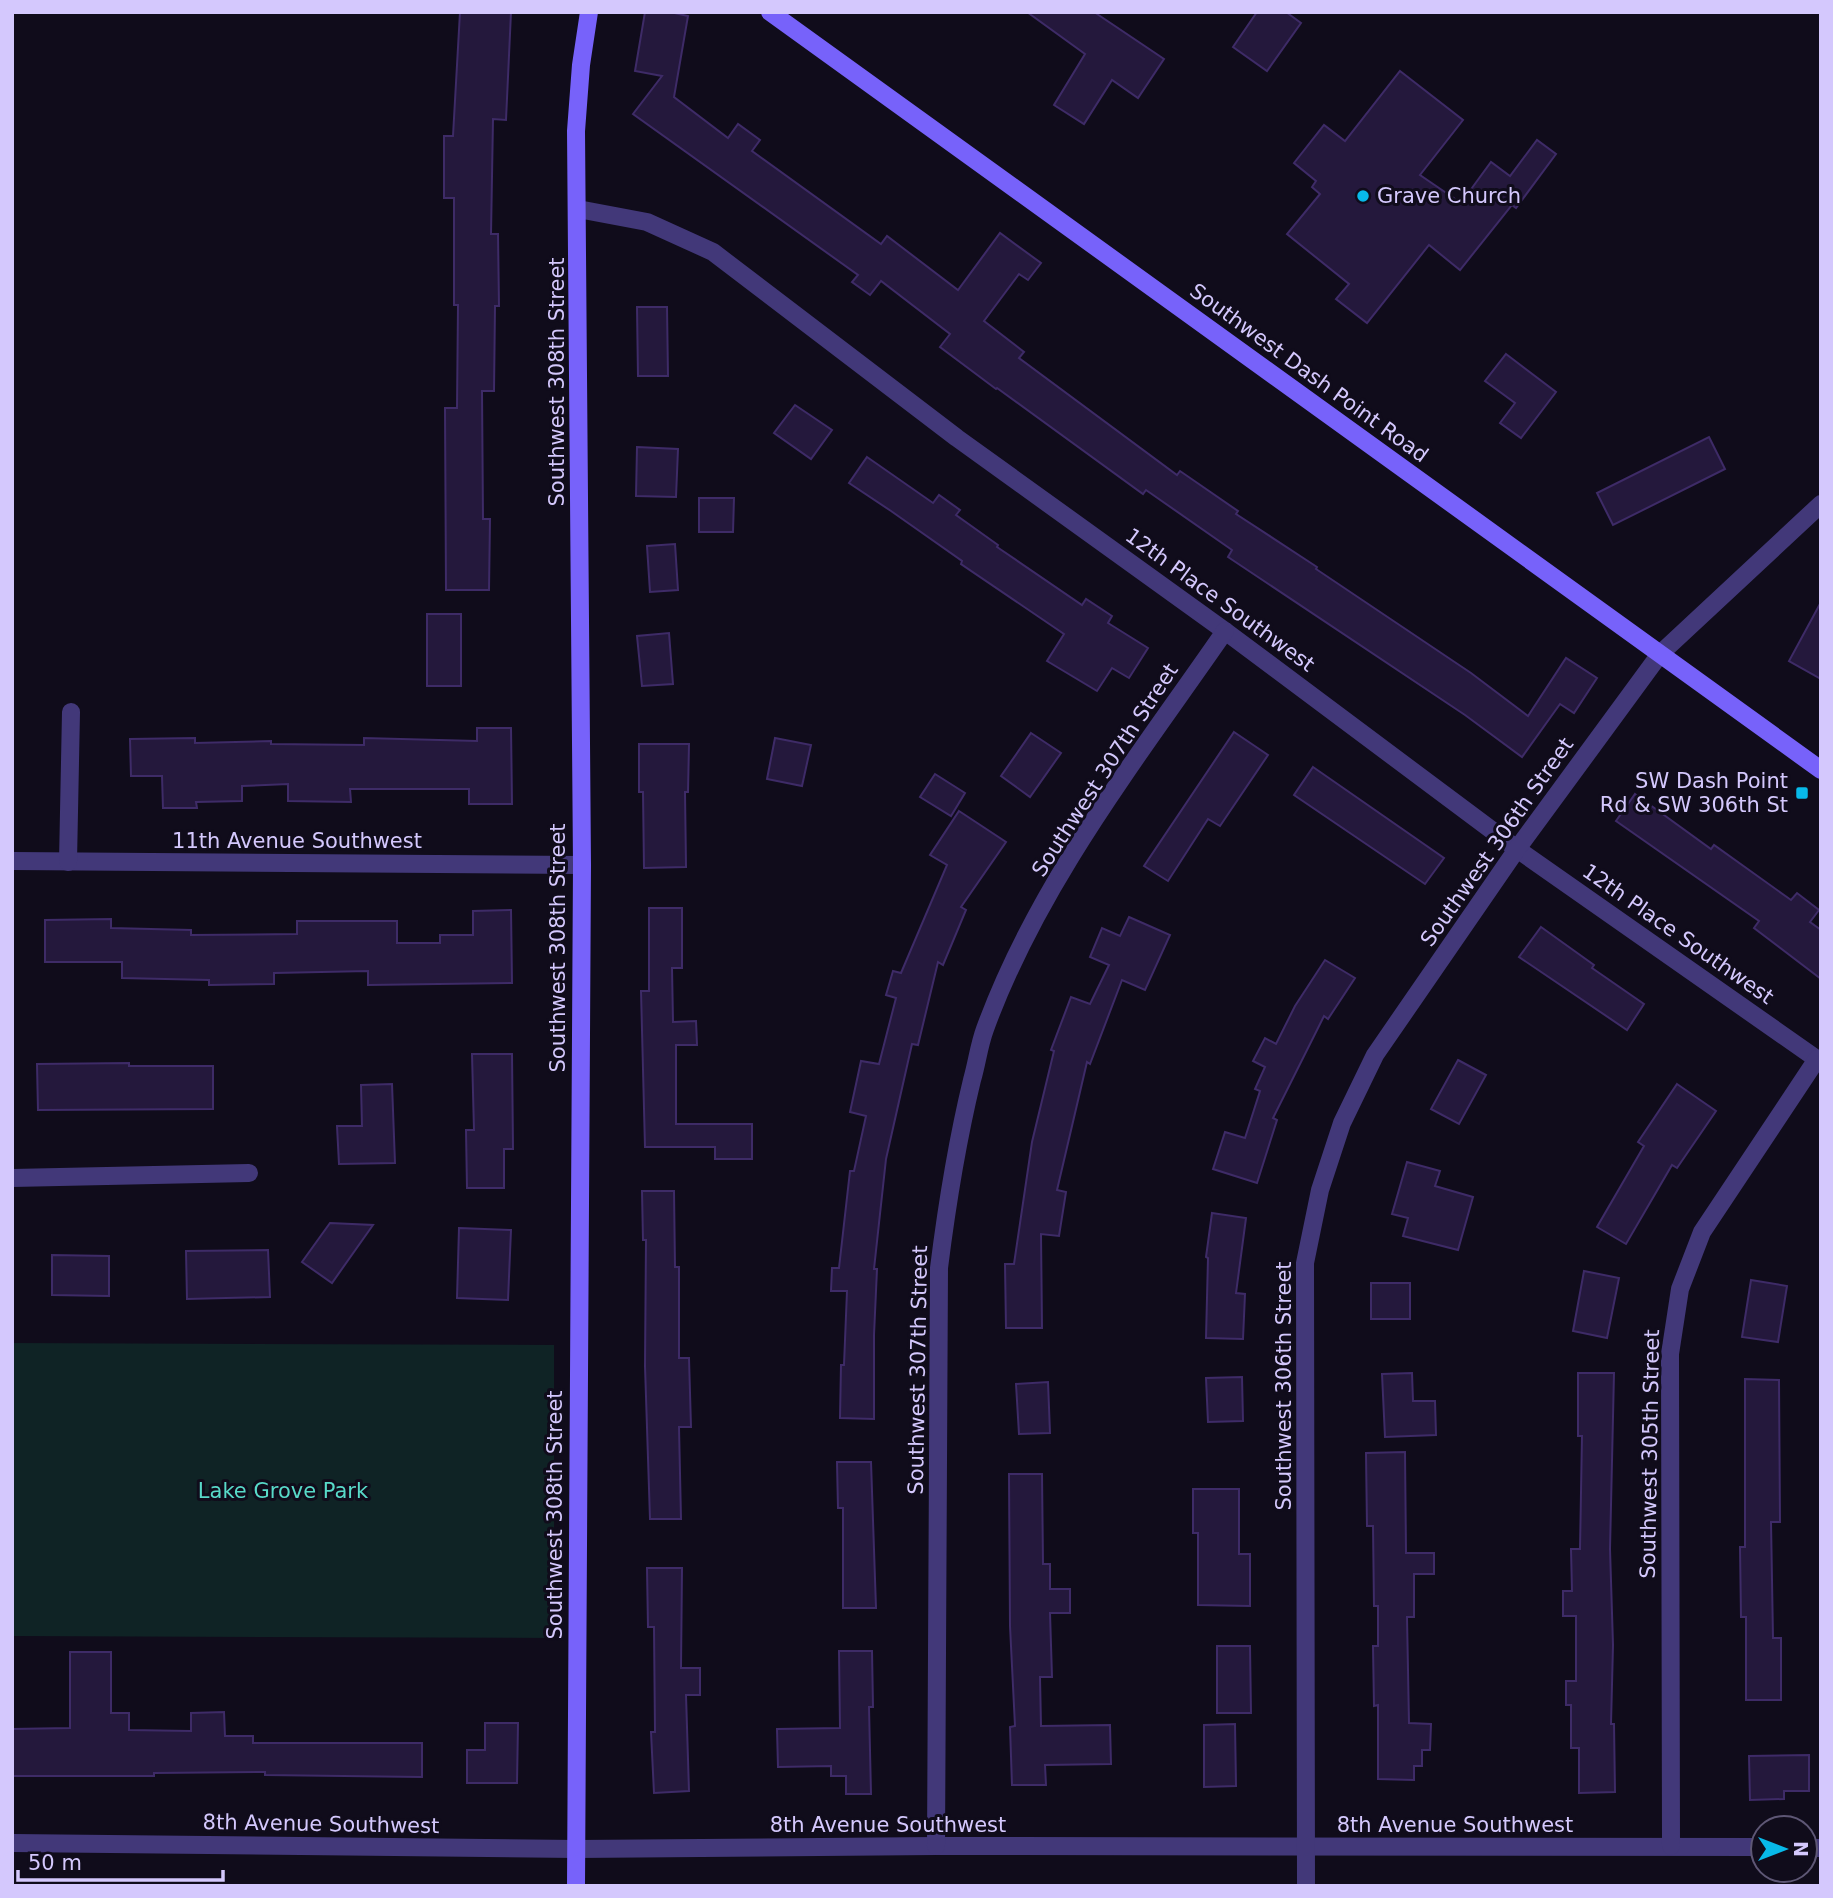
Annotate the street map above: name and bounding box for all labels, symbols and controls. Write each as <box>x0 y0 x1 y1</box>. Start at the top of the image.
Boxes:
place label: Grave Church <box>1377 184 1521 208</box>
marker: Grave Church <box>1355 188 1371 204</box>
street label: Southwest 308th Street <box>545 257 569 507</box>
street label: Southwest Dash Point Road <box>1185 279 1433 467</box>
street label: 12th Place Southwest <box>1121 523 1319 677</box>
street label: Southwest 307th Street <box>1027 659 1183 881</box>
street label: Southwest 306th Street <box>1416 733 1578 951</box>
place label: SW Dash Point Rd & SW 306th St <box>1600 769 1788 817</box>
marker: SW Dash Point Rd & SW 306th St <box>1794 785 1810 801</box>
street label: Southwest 308th Street <box>546 823 570 1073</box>
street label: 11th Avenue Southwest <box>172 829 422 853</box>
street label: 12th Place Southwest <box>1578 859 1778 1009</box>
street label: Southwest 307th Street <box>904 1245 932 1495</box>
street label: Southwest 306th Street <box>1272 1261 1296 1511</box>
street label: Southwest 305th Street <box>1636 1329 1664 1579</box>
street label: Southwest 308th Street <box>543 1390 567 1640</box>
park label: Lake Grove Park <box>198 1479 369 1503</box>
street label: 8th Avenue Southwest <box>203 1810 439 1838</box>
street label: 8th Avenue Southwest <box>770 1813 1006 1837</box>
street label: 8th Avenue Southwest <box>1337 1813 1573 1837</box>
north arrow <box>1749 1814 1819 1884</box>
scale bar <box>18 1839 222 1883</box>
text: N <box>1790 1841 1812 1857</box>
text: 50 m <box>28 1851 82 1875</box>

